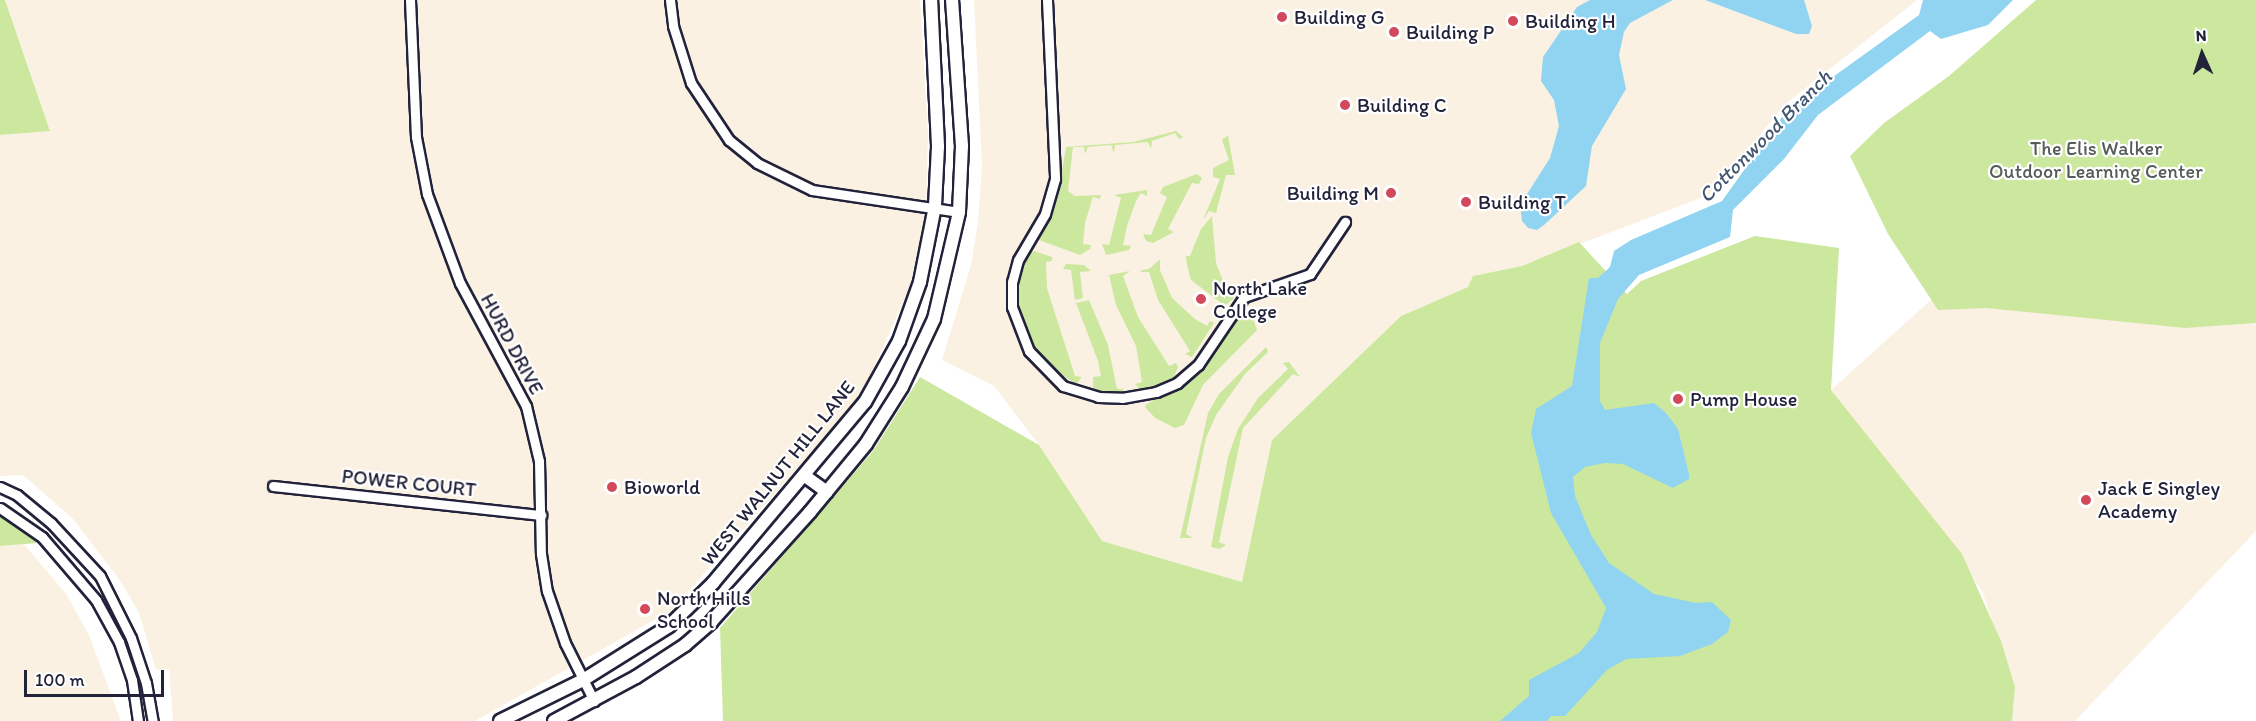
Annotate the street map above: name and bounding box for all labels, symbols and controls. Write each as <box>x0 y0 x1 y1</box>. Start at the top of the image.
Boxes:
place label: Building G <box>1294 5 1384 29</box>
place label: Building H <box>1525 9 1615 33</box>
marker: Building G <box>1275 10 1289 24</box>
marker: Building H <box>1506 14 1520 28</box>
place label: Building P <box>1406 20 1494 44</box>
north arrow <box>2172 24 2232 84</box>
marker: Building P <box>1387 25 1401 39</box>
text: N <box>2195 26 2207 45</box>
water label: Cottonwood Branch <box>1693 64 1837 208</box>
place label: Building C <box>1357 93 1446 117</box>
marker: Building C <box>1338 98 1352 112</box>
park label: The Elis Walker Outdoor Learning Center <box>1989 136 2203 183</box>
place label: Building M <box>1287 181 1379 205</box>
marker: Building M <box>1384 186 1398 200</box>
place label: Building T <box>1478 190 1566 214</box>
marker: Building T <box>1459 195 1473 209</box>
place label: North Lake College <box>1213 276 1308 323</box>
street label: HURD DRIVE <box>475 288 549 400</box>
marker: North Lake College <box>1194 292 1208 306</box>
street label: WEST WALNUT HILL LANE <box>696 376 860 570</box>
place label: Pump House <box>1690 387 1797 411</box>
marker: Pump House <box>1671 392 1685 406</box>
street label: POWER COURT <box>340 464 478 502</box>
place label: Bioworld <box>624 475 700 499</box>
place label: Jack E Singley Academy <box>2098 476 2220 523</box>
marker: Bioworld <box>605 480 619 494</box>
marker: Jack E Singley Academy <box>2079 493 2093 507</box>
place label: North Hills School <box>657 586 751 633</box>
marker: North Hills School <box>638 602 652 616</box>
scale bar <box>27 658 166 696</box>
text: 100 m <box>35 669 85 691</box>

